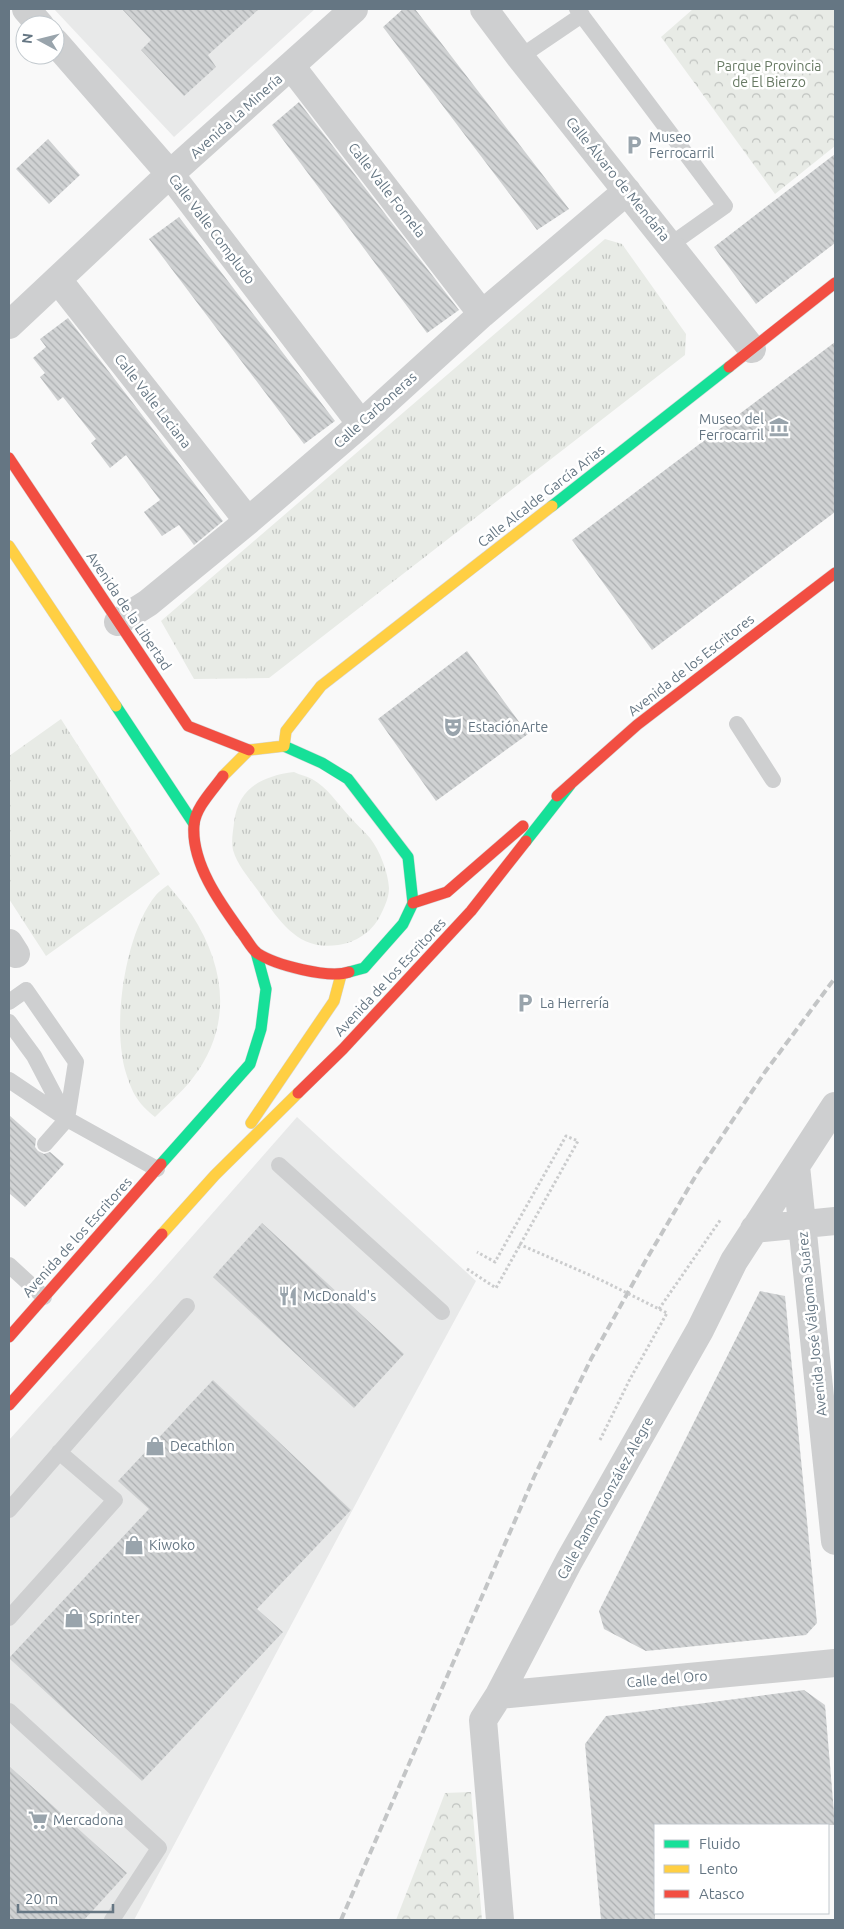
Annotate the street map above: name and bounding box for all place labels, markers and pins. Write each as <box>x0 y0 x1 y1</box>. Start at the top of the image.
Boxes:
place label: Museo Ferrocarril <box>649 129 715 161</box>
parking icon: Museo Ferrocarril <box>623 134 645 156</box>
place label: Museo del Ferrocarril <box>699 411 764 443</box>
museum icon: Museo del Ferrocarril <box>768 416 790 438</box>
theatre icon: EstaciónArte <box>442 716 464 738</box>
place label: EstaciónArte <box>468 719 548 735</box>
parking icon: La Herrería <box>514 992 536 1014</box>
place label: La Herrería <box>540 995 609 1011</box>
restaurant icon: McDonald's <box>277 1285 299 1307</box>
place label: McDonald's <box>303 1288 376 1304</box>
shop icon: Decathlon <box>144 1435 166 1457</box>
place label: Decathlon <box>170 1438 235 1454</box>
shop icon: Kiwoko <box>123 1534 145 1556</box>
place label: Kiwoko <box>149 1537 195 1553</box>
shop icon: Sprinter <box>63 1607 85 1629</box>
place label: Sprinter <box>89 1610 140 1626</box>
supermarket icon: Mercadona <box>27 1809 49 1831</box>
place label: Mercadona <box>53 1812 123 1828</box>

